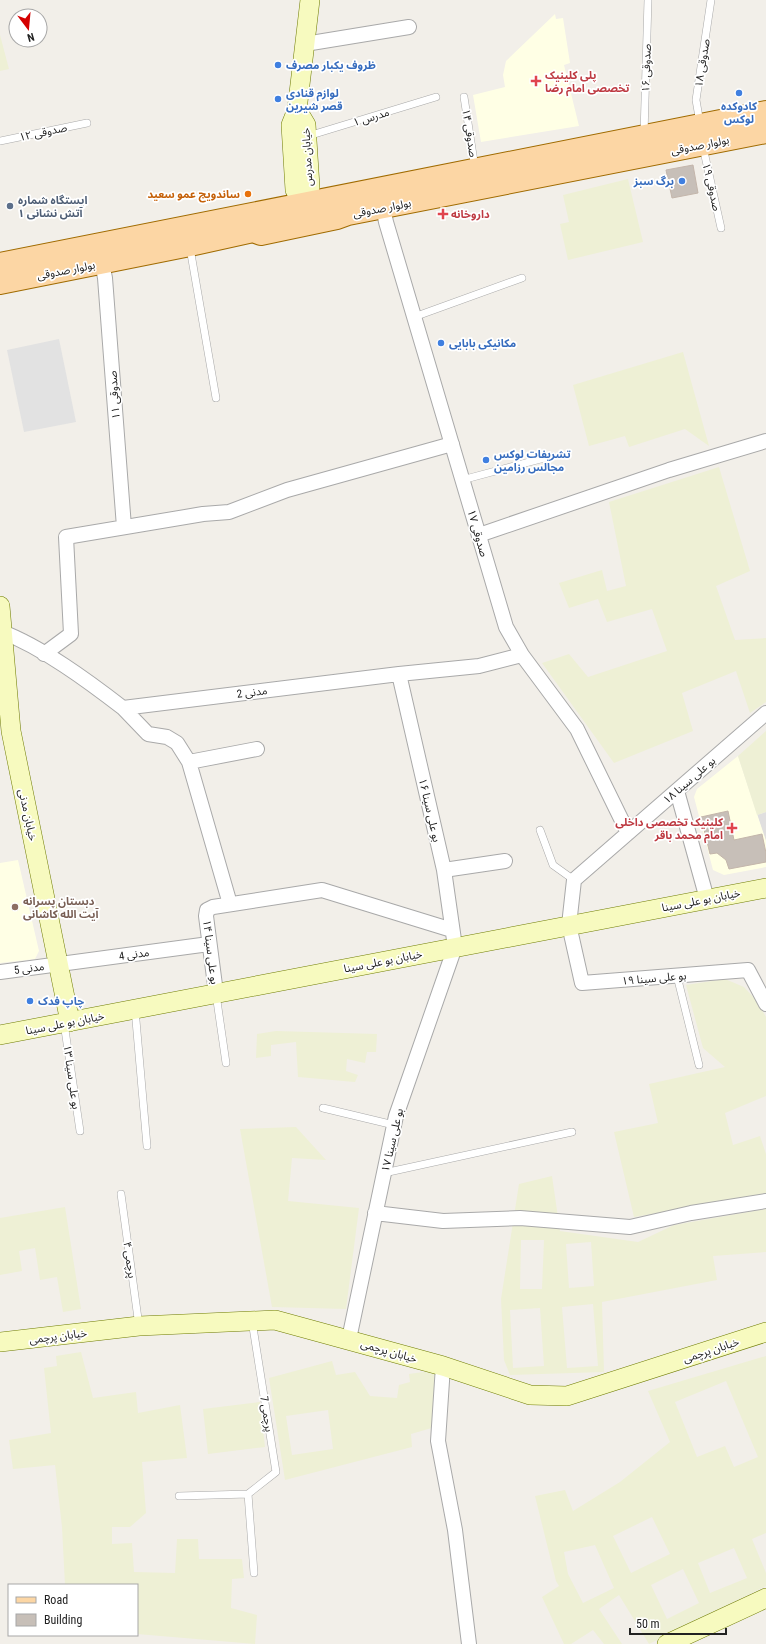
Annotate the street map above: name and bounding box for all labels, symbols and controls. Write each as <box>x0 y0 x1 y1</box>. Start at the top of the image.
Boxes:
north arrow <box>8 8 48 48</box>
text: N <box>25 30 36 44</box>
street label: صدوقی ۱۸ <box>692 38 713 88</box>
street label: صدوقی ۱۶ <box>639 43 654 93</box>
place label: ظروف یکبار مصرف <box>286 59 376 72</box>
marker: ظروف یکبار مصرف <box>273 60 283 70</box>
place label: پلی کلینیک تخصصی امام رضا <box>545 69 629 97</box>
marker: پلی کلینیک تخصصی امام رضا <box>530 75 542 87</box>
place label: لوازم قنادی قصر شیرین <box>286 87 343 113</box>
marker: کادوکده لوکس <box>734 88 744 98</box>
marker: لوازم قنادی قصر شیرین <box>273 94 283 104</box>
place label: کادوکده لوکس <box>721 100 758 126</box>
street label: مدرس ۱ <box>351 106 391 129</box>
street label: صدوقی ۱۴ <box>459 108 480 158</box>
street label: صدوقی ۱۲ <box>18 121 68 144</box>
street label: خیابان مدرس <box>299 127 316 187</box>
street label: بولوار صدوقی <box>670 133 730 158</box>
street label: صدوقی ۱۹ <box>700 162 723 212</box>
place label: برگ سبز <box>633 175 674 188</box>
marker: برگ سبز <box>677 176 687 186</box>
place label: ساندویچ عمو سعید <box>147 188 240 203</box>
marker: ساندویچ عمو سعید <box>243 189 253 199</box>
place label: ایستگاه شماره ۱ آتش نشانی <box>18 194 88 220</box>
street label: بولوار صدوقی <box>352 196 412 221</box>
marker: ایستگاه شماره ۱ آتش نشانی <box>5 201 15 211</box>
place label: داروخانه <box>451 208 490 221</box>
marker: داروخانه <box>438 209 448 219</box>
street label: بولوار صدوقی <box>36 258 96 283</box>
place label: مکانیکی بابایی <box>449 337 516 350</box>
marker: مکانیکی بابایی <box>436 338 446 348</box>
street label: صدوقی ۱۱ <box>106 370 123 420</box>
place label: تشریفات لوکس مجالس رزامین <box>494 448 571 474</box>
marker: تشریفات لوکس مجالس رزامین <box>481 455 491 465</box>
street label: صدوقی ۱۷ <box>465 508 491 558</box>
street label: مدنی 2 <box>236 684 268 701</box>
street label: بو علی سینا ۱۸ <box>661 754 718 807</box>
street label: بو علی سینا ۱۶ <box>416 777 443 843</box>
street label: خیابان مدنی <box>16 788 39 843</box>
place label: کلینیک تخصصی داخلی امام محمد باقر <box>615 816 724 844</box>
marker: کلینیک تخصصی داخلی امام محمد باقر <box>726 822 738 834</box>
street label: خیابان بو علی سینا <box>661 886 742 915</box>
place label: دبستان پسرانه آیت الله کاشانی <box>23 895 99 921</box>
marker: دبستان پسرانه آیت الله کاشانی <box>10 902 20 912</box>
street label: بو علی سینا ۱۴ <box>200 919 221 985</box>
street label: مدنی 4 <box>118 946 150 963</box>
street label: خیابان بو علی سینا <box>343 947 424 976</box>
street label: مدنی 5 <box>13 960 45 977</box>
street label: بو علی سینا ۱۹ <box>621 969 687 988</box>
place label: چاپ فدک <box>38 995 84 1009</box>
marker: چاپ فدک <box>25 996 35 1006</box>
street label: خیابان بو علی سینا <box>25 1009 106 1038</box>
street label: بو علی سینا ۱۳ <box>60 1044 82 1110</box>
street label: بو علی سینا ۱۷ <box>379 1107 406 1173</box>
street label: پرچمی ۴ <box>119 1241 139 1279</box>
street label: خیابان پرچمی <box>28 1326 88 1348</box>
street label: خیابان پرچمی <box>681 1335 742 1367</box>
street label: خیابان پرچمی <box>359 1337 419 1367</box>
street label: پرچمی 7 <box>256 1395 276 1433</box>
legend <box>8 1584 138 1636</box>
text: Road <box>44 1593 68 1607</box>
scale bar <box>630 1610 726 1636</box>
text: Building <box>44 1613 82 1627</box>
text: 50 m <box>636 1617 660 1631</box>

